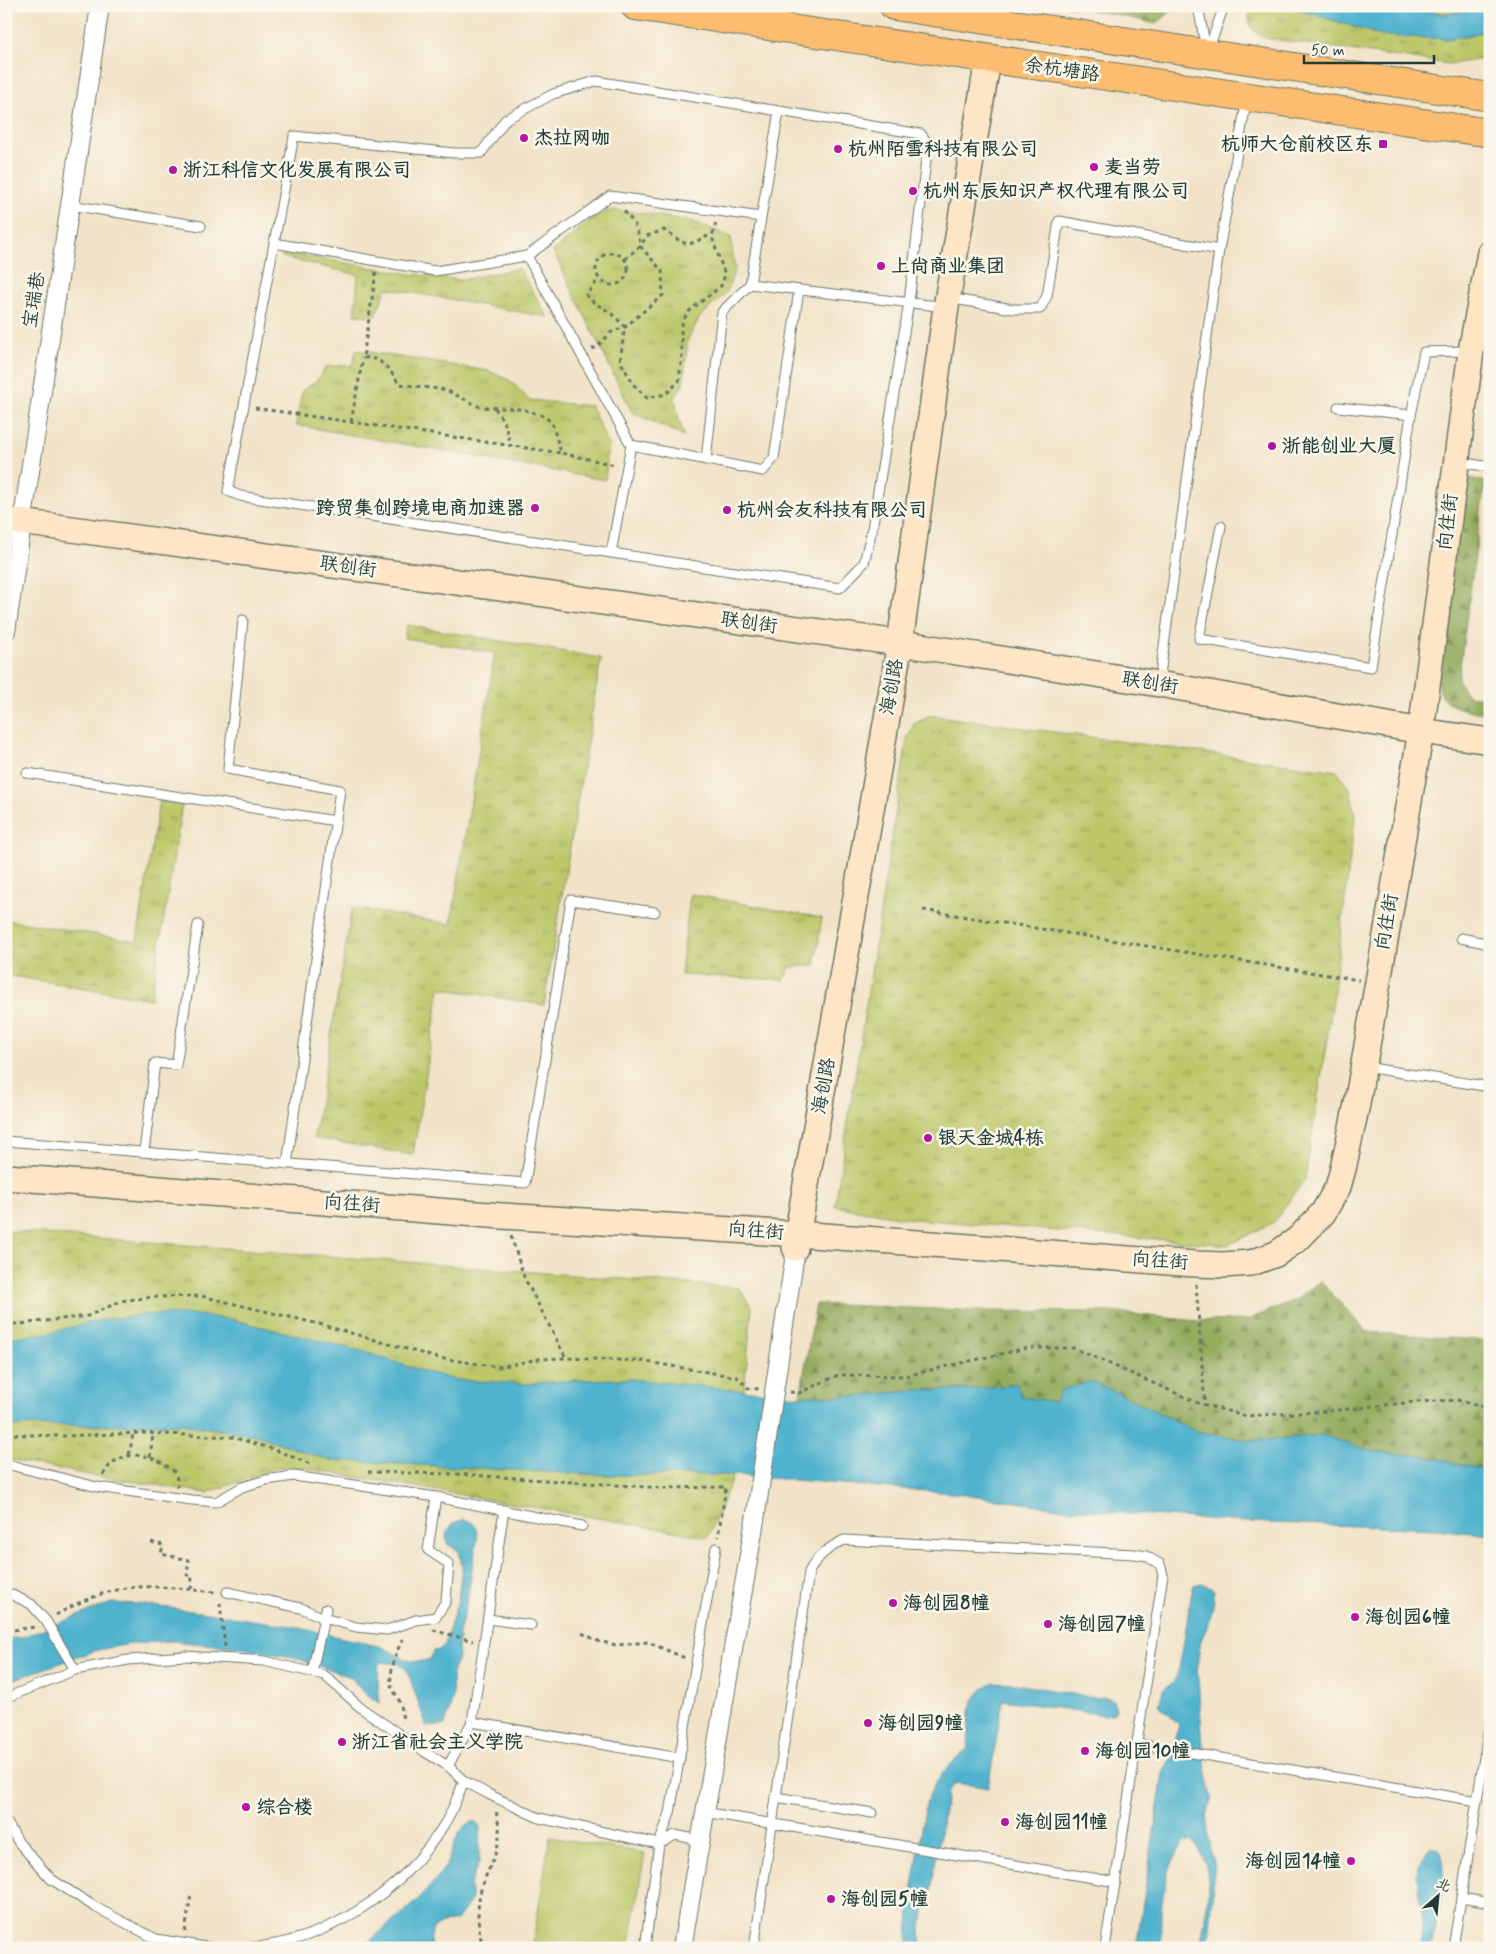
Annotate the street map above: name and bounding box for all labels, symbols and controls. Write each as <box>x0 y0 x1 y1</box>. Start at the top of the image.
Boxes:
scale bar <box>1304 32 1434 64</box>
text: 50 m <box>1311 41 1345 61</box>
street label: 余杭塘路 <box>1023 52 1101 88</box>
place label: 杰拉网咖 <box>534 126 610 151</box>
marker: 杰拉网咖 <box>518 132 530 144</box>
place label: 杭师大仓前校区东 <box>1221 132 1373 157</box>
place label: 杭州陌雪科技有限公司 <box>848 137 1038 162</box>
marker: 杭师大仓前校区东 <box>1377 138 1389 150</box>
marker: 杭州陌雪科技有限公司 <box>832 143 844 155</box>
place label: 麦当劳 <box>1104 155 1161 180</box>
place label: 浙江科信文化发展有限公司 <box>183 158 411 183</box>
marker: 麦当劳 <box>1088 161 1100 173</box>
marker: 浙江科信文化发展有限公司 <box>167 164 179 176</box>
place label: 杭州东辰知识产权代理有限公司 <box>923 179 1189 204</box>
marker: 杭州东辰知识产权代理有限公司 <box>907 185 919 197</box>
place label: 上尚商业集团 <box>891 254 1005 279</box>
marker: 上尚商业集团 <box>875 260 887 272</box>
street label: 宝瑞巷 <box>17 270 51 330</box>
place label: 浙能创业大厦 <box>1282 434 1396 459</box>
marker: 浙能创业大厦 <box>1266 440 1278 452</box>
street label: 向往街 <box>1432 492 1464 552</box>
place label: 跨贸集创跨境电商加速器 <box>316 496 525 521</box>
place label: 杭州会友科技有限公司 <box>737 498 927 523</box>
marker: 跨贸集创跨境电商加速器 <box>529 502 541 514</box>
marker: 杭州会友科技有限公司 <box>721 504 733 516</box>
street label: 联创街 <box>318 551 378 583</box>
street label: 联创街 <box>719 607 779 639</box>
street label: 海创路 <box>875 657 909 717</box>
street label: 联创街 <box>1120 666 1180 700</box>
street label: 向往街 <box>1370 892 1404 952</box>
street label: 海创路 <box>807 1056 841 1116</box>
place label: 银天金城4栋 <box>938 1126 1044 1151</box>
marker: 银天金城4栋 <box>922 1132 934 1144</box>
street label: 向往街 <box>323 1190 381 1218</box>
street label: 向往街 <box>727 1217 785 1245</box>
street label: 向往街 <box>1131 1247 1189 1275</box>
place label: 海创园8幢 <box>903 1591 990 1616</box>
marker: 海创园8幢 <box>887 1597 899 1609</box>
place label: 海创园6幢 <box>1365 1605 1451 1630</box>
marker: 海创园6幢 <box>1349 1611 1361 1623</box>
place label: 海创园7幢 <box>1058 1612 1146 1637</box>
marker: 海创园7幢 <box>1042 1618 1054 1630</box>
place label: 海创园9幢 <box>878 1711 963 1736</box>
marker: 海创园9幢 <box>862 1717 874 1729</box>
place label: 浙江省社会主义学院 <box>352 1730 523 1755</box>
marker: 浙江省社会主义学院 <box>336 1736 348 1748</box>
place label: 海创园10幢 <box>1095 1739 1190 1764</box>
marker: 海创园10幢 <box>1079 1745 1091 1757</box>
place label: 综合楼 <box>256 1795 313 1820</box>
marker: 综合楼 <box>240 1801 252 1813</box>
place label: 海创园11幢 <box>1015 1810 1108 1835</box>
marker: 海创园11幢 <box>999 1816 1011 1828</box>
place label: 海创园14幢 <box>1245 1849 1341 1874</box>
marker: 海创园14幢 <box>1345 1855 1357 1867</box>
north arrow <box>1414 1872 1464 1922</box>
text: 北 <box>1433 1874 1454 1897</box>
place label: 海创园5幢 <box>841 1887 928 1912</box>
marker: 海创园5幢 <box>825 1893 837 1905</box>

